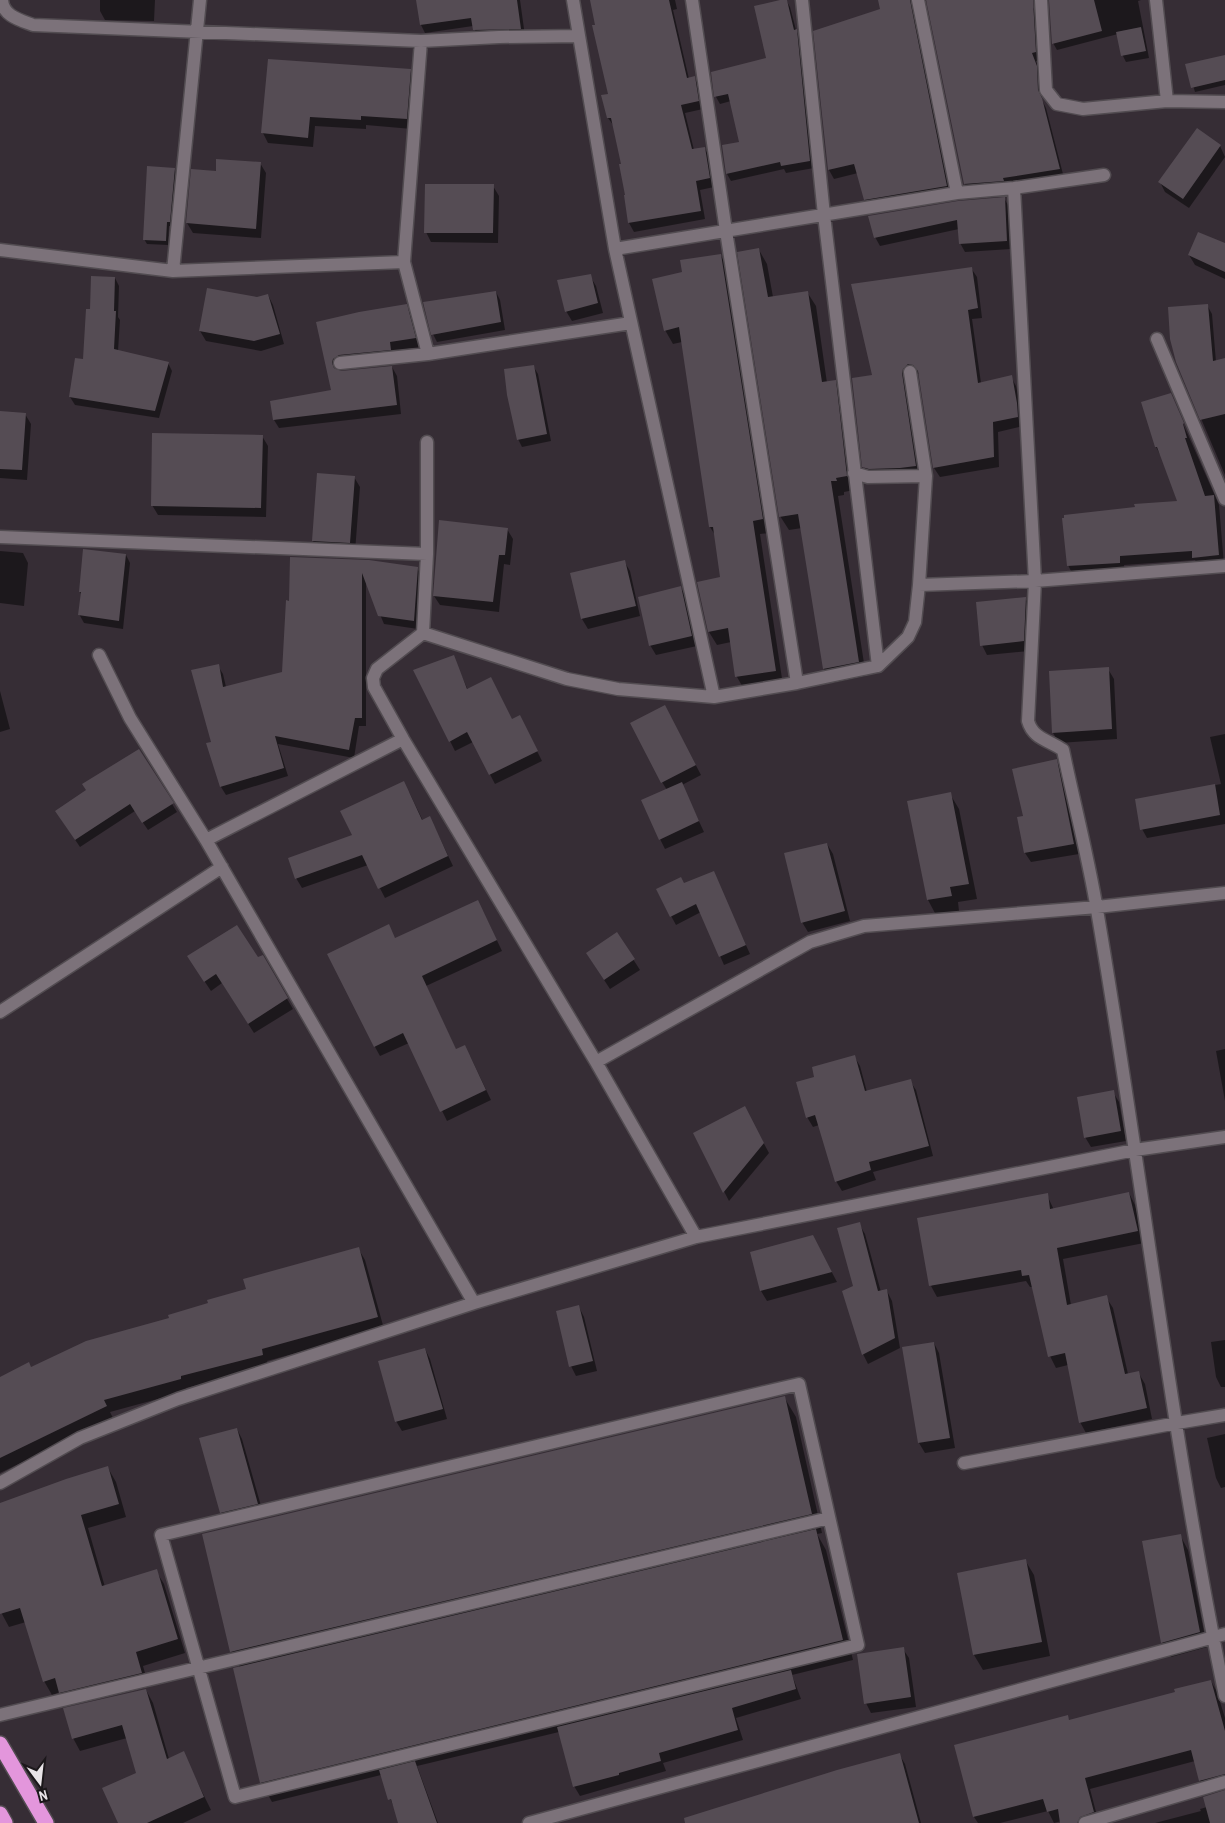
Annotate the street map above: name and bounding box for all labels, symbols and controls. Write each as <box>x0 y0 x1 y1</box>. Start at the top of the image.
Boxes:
north arrow <box>15 1758 65 1808</box>
text: N <box>37 1786 50 1805</box>

